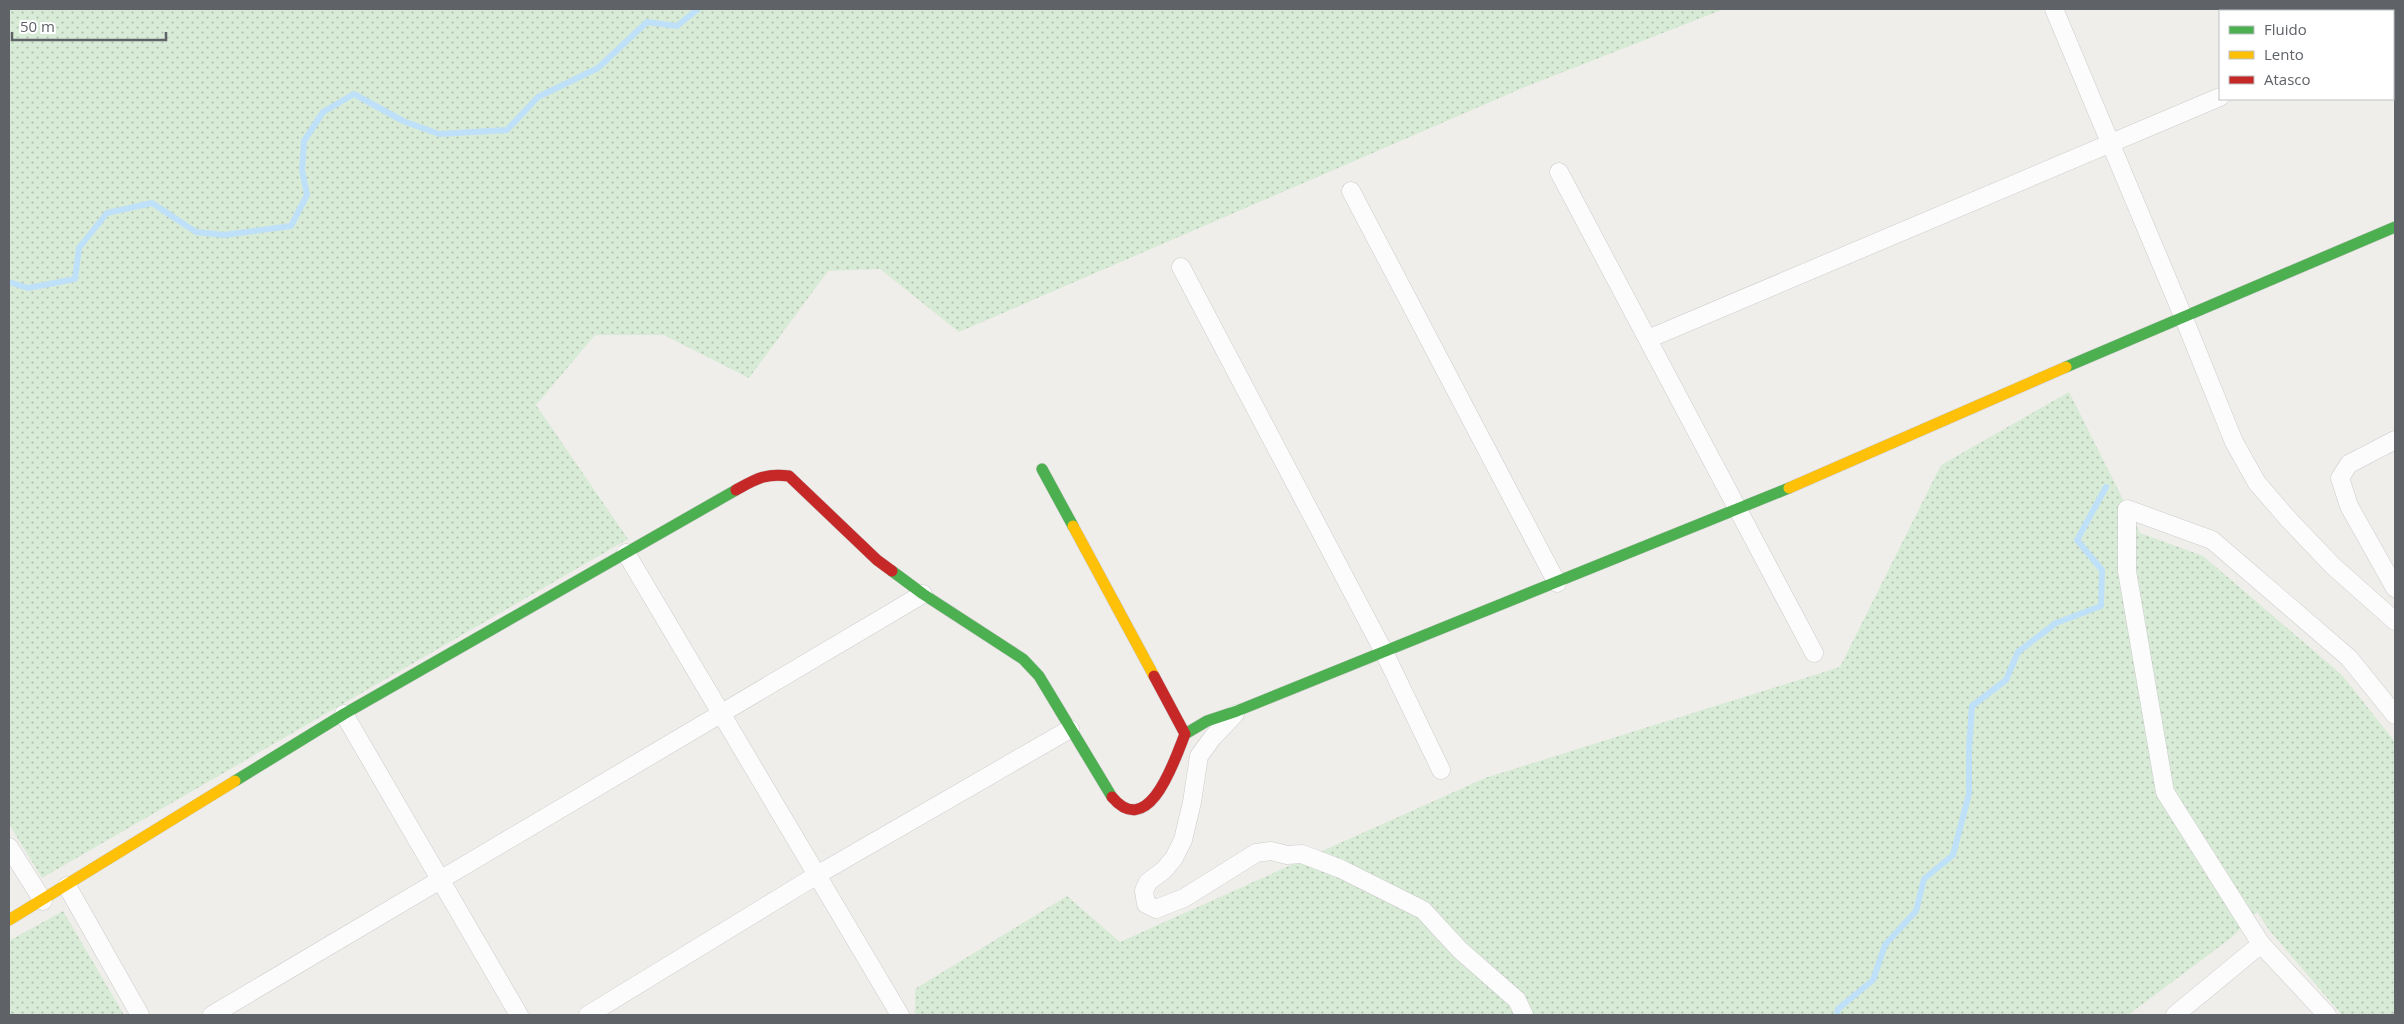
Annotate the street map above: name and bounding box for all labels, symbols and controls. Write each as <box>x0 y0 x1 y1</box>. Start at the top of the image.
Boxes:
scale bar <box>12 10 166 42</box>
legend <box>2219 10 2394 100</box>
text: 50 m <box>20 16 55 36</box>
text: Fluido <box>2264 19 2307 39</box>
text: Lento <box>2264 44 2304 64</box>
text: Atasco <box>2264 69 2311 89</box>

